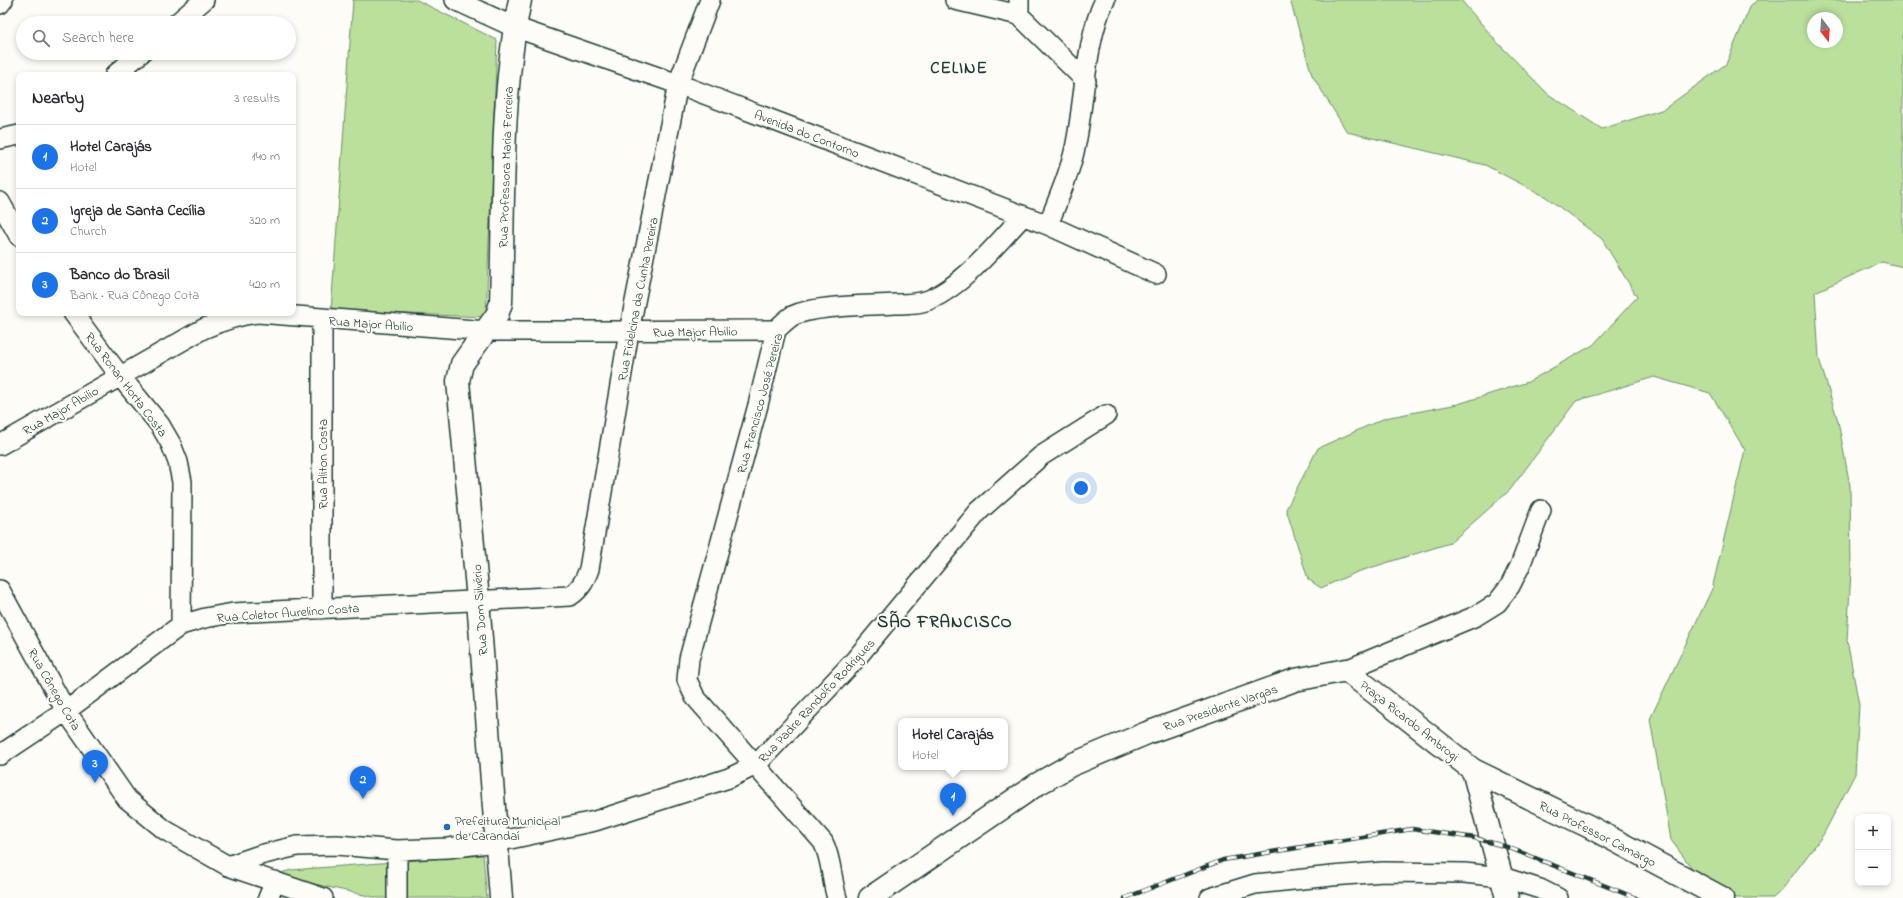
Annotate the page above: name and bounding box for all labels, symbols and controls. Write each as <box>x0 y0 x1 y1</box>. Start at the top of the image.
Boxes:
north arrow <box>1807 12 1843 48</box>
search box <box>16 16 296 60</box>
icon: search <box>30 27 52 49</box>
text: Search here <box>62 27 134 49</box>
district label: CELINE <box>930 56 988 81</box>
text: Nearby <box>32 86 84 111</box>
street label: Rua Professora Maria Ferreira <box>494 86 519 248</box>
text: 3 results <box>234 89 280 108</box>
street label: Avenida do Contorno <box>751 106 862 163</box>
text: Hotel Carajás <box>70 136 152 158</box>
text: 1 <box>43 147 47 166</box>
text: 140 m <box>252 147 280 166</box>
text: Hotel <box>70 158 97 177</box>
text: Igreja de Santa Cecília <box>70 200 205 222</box>
text: 2 <box>42 211 48 230</box>
text: 320 m <box>249 211 280 230</box>
street label: Rua Fidelcina da Cunha Pereira <box>613 216 664 383</box>
text: Church <box>70 222 107 241</box>
text: Banco do Brasil <box>70 264 169 286</box>
text: 3 <box>42 275 48 294</box>
text: 420 m <box>249 275 280 294</box>
text: Bank · Rua Cônego Cota <box>70 286 199 305</box>
street label: Rua Major Abilio <box>328 312 414 337</box>
street label: Rua Major Abilio <box>652 322 738 343</box>
street label: Rua Ronan Horta Costa <box>80 329 172 441</box>
street label: Rua Francisco José Pereira <box>733 331 788 476</box>
street label: Rua Major Abilio <box>19 382 102 441</box>
street label: Rua Aliton Costa <box>314 419 333 509</box>
your location <box>1071 478 1091 498</box>
street label: Rua Dom Silvério <box>468 563 493 656</box>
street label: Rua Coletor Aurelino Costa <box>216 599 360 628</box>
district label: SÃO FRANCISCO <box>877 610 1013 635</box>
street label: Rua Padre Randolfo Rodrigues <box>754 634 881 768</box>
street label: Rua Cônego Cota <box>22 645 85 735</box>
street label: Praça Ricardo Ambrogi <box>1355 676 1463 767</box>
street label: Rua Presidente Vargas <box>1161 680 1281 738</box>
popup <box>898 718 1008 770</box>
text: Hotel Carajás <box>912 724 994 746</box>
text: Hotel <box>912 746 939 765</box>
pin: 3 <box>82 750 108 783</box>
pin: 2 <box>350 766 376 799</box>
pin: 1 <box>940 783 966 816</box>
street label: Rua Professor Camargo <box>1535 796 1660 873</box>
place label: Prefeitura Municipal de Carandaí <box>455 812 560 846</box>
map controls <box>1855 814 1891 886</box>
button: + <box>1855 814 1891 850</box>
marker: Prefeitura Municipal de Carandaí <box>442 822 452 832</box>
button: − <box>1855 850 1891 886</box>

